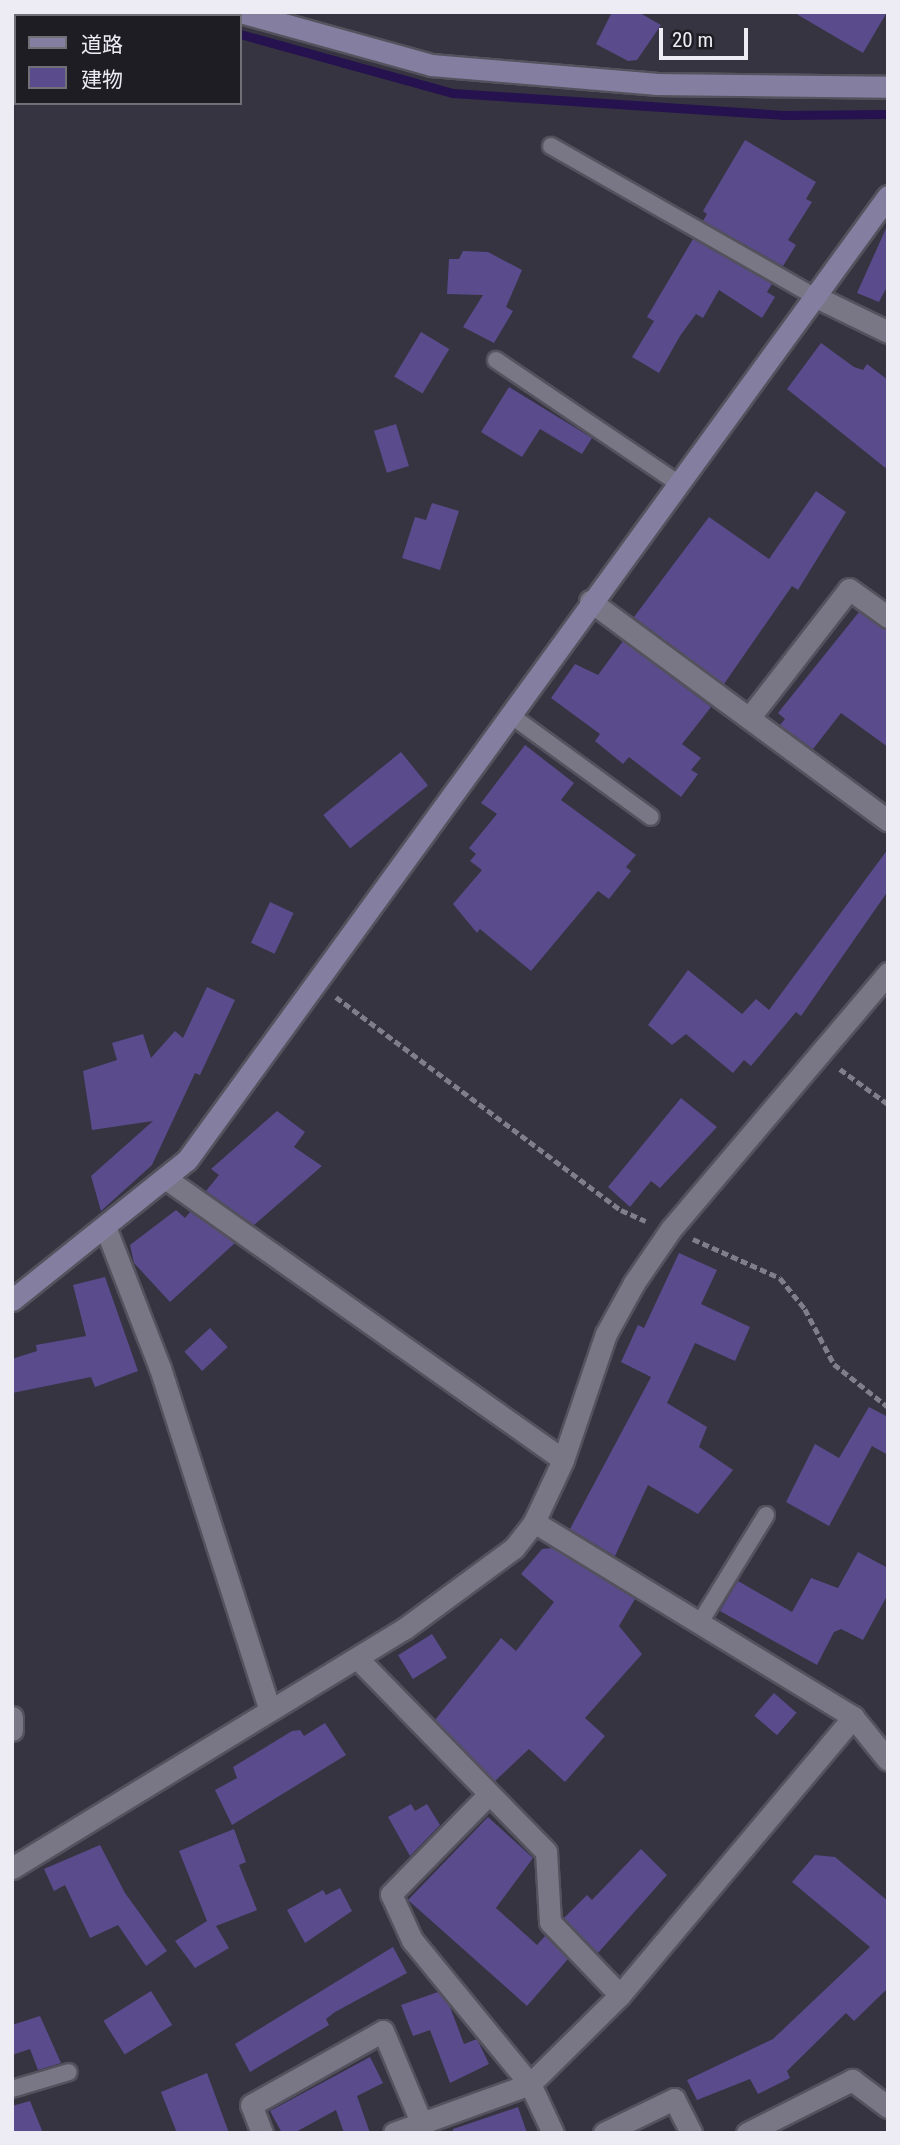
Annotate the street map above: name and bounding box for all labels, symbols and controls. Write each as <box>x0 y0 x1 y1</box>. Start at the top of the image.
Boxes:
legend <box>14 14 242 105</box>
scale bar <box>662 14 751 58</box>
text: 20 m <box>672 28 713 52</box>
text: 道路 <box>81 33 123 57</box>
text: 建物 <box>81 68 123 92</box>

